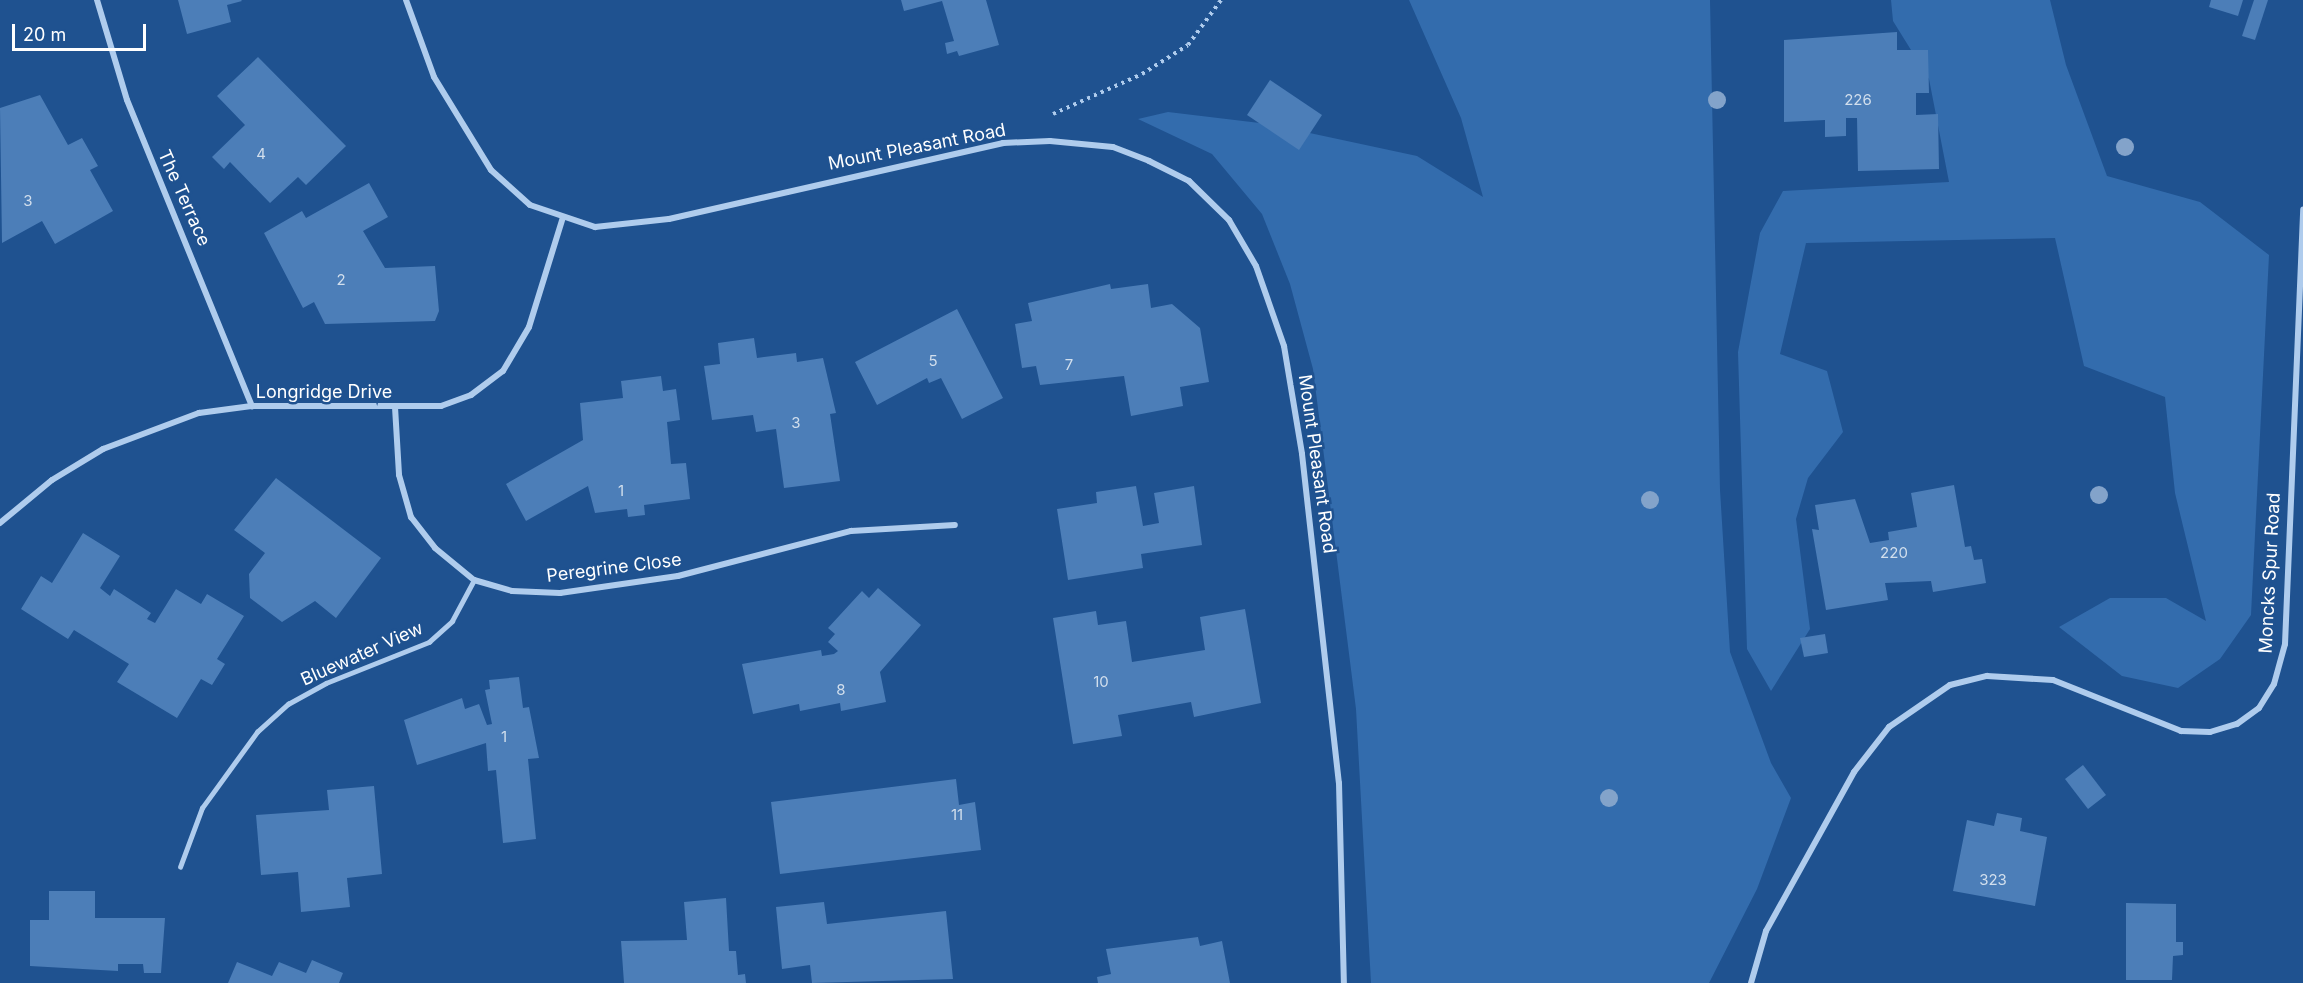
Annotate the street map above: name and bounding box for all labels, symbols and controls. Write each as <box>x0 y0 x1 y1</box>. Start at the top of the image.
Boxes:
scale bar <box>15 12 148 50</box>
text: 20 m <box>23 24 66 45</box>
house number: 226 <box>1844 91 1872 109</box>
street label: Mount Pleasant Road <box>826 119 1008 175</box>
house number: 4 <box>256 145 266 163</box>
street label: The Terrace <box>153 146 215 250</box>
house number: 3 <box>23 192 33 210</box>
house number: 2 <box>336 271 346 289</box>
house number: 5 <box>928 352 938 370</box>
house number: 7 <box>1065 356 1073 374</box>
street label: Mount Pleasant Road <box>1294 373 1340 555</box>
street label: Longridge Drive <box>256 381 392 403</box>
house number: 3 <box>791 414 801 432</box>
house number: 1 <box>618 482 624 500</box>
street label: Moncks Spur Road <box>2255 492 2285 654</box>
house number: 220 <box>1880 544 1908 562</box>
street label: Peregrine Close <box>545 549 683 587</box>
street label: Bluewater View <box>298 617 426 691</box>
house number: 10 <box>1093 673 1109 691</box>
house number: 8 <box>836 681 846 699</box>
house number: 1 <box>501 728 507 746</box>
house number: 11 <box>951 806 963 824</box>
house number: 323 <box>1979 871 2007 889</box>

